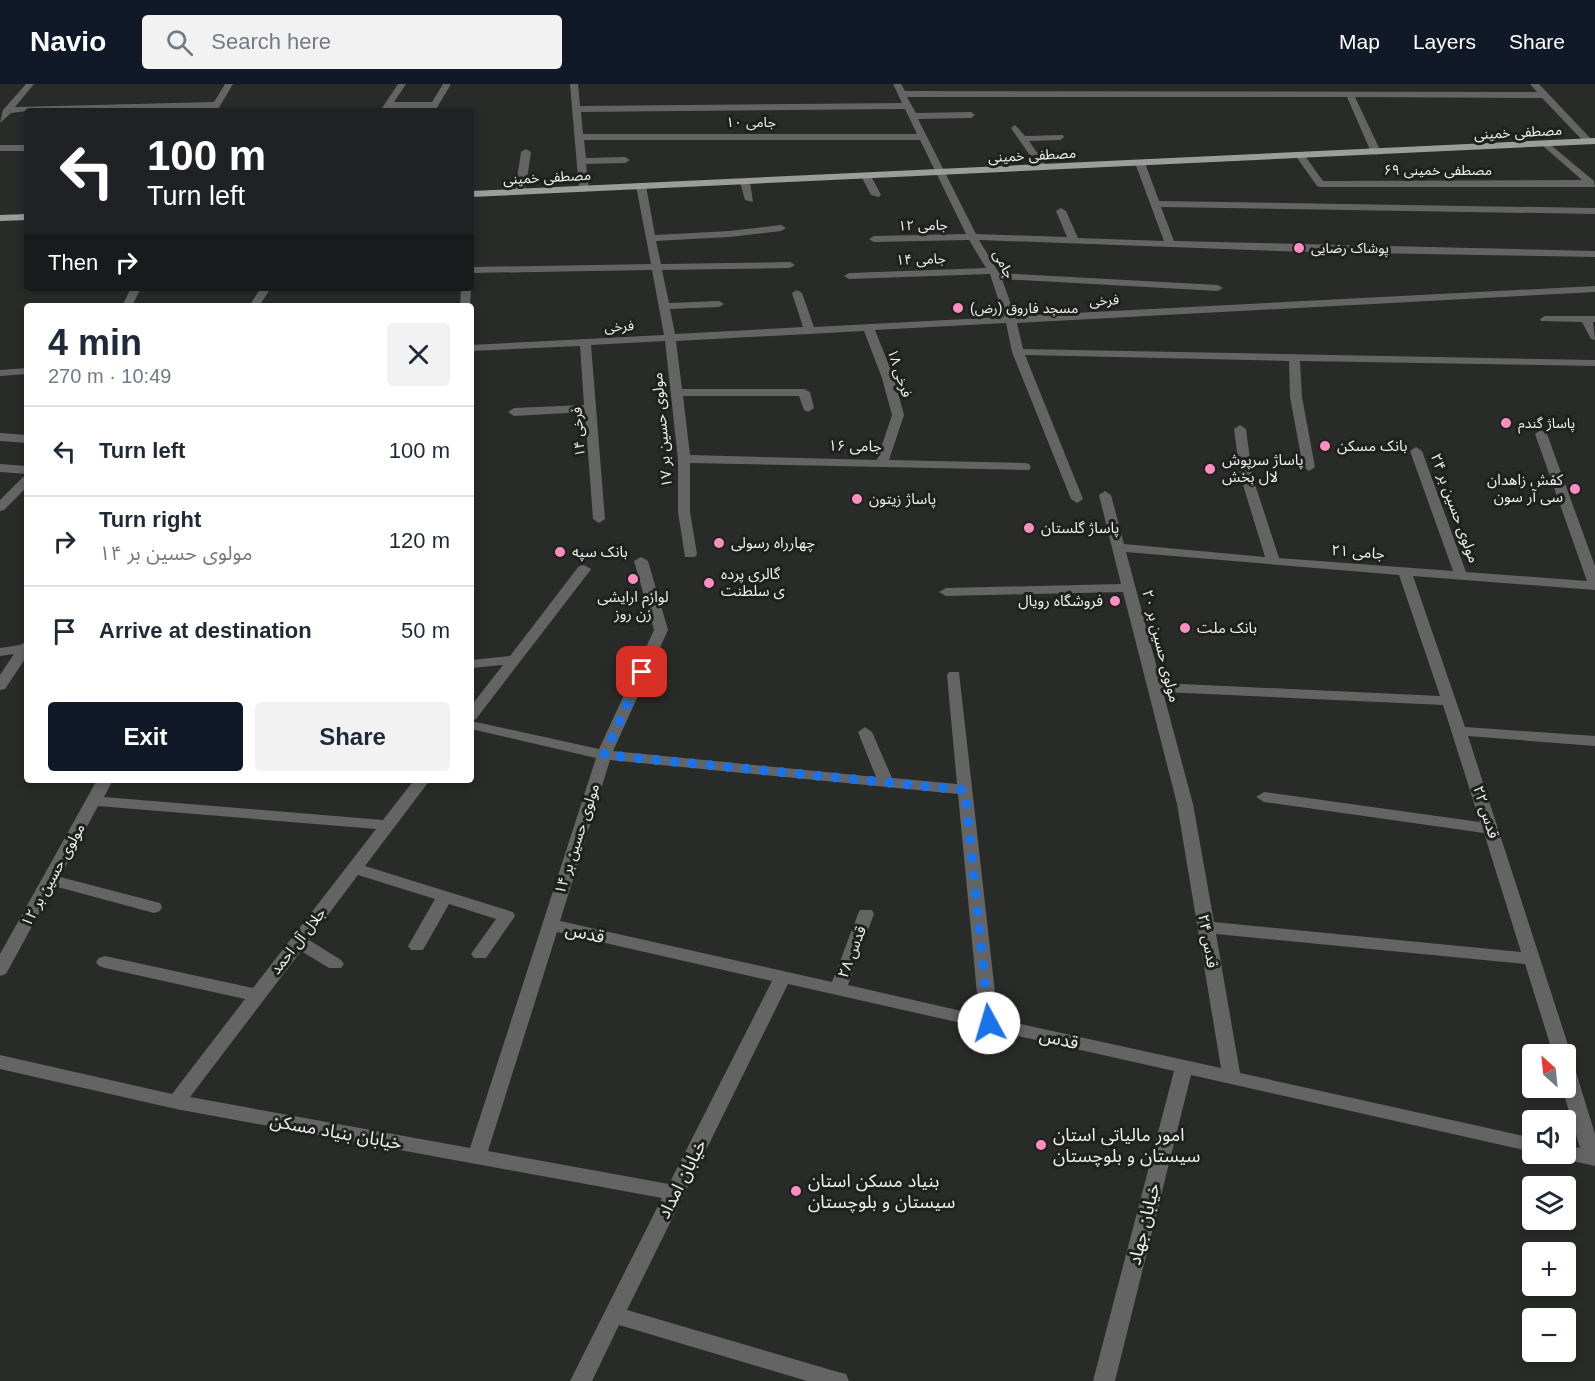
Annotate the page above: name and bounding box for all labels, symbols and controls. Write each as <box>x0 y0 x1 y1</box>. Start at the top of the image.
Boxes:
search box <box>142 15 562 69</box>
text: Navio <box>30 26 106 57</box>
icon: search <box>163 26 196 59</box>
text: Search here <box>211 29 331 54</box>
text: Map <box>1339 30 1380 53</box>
text: Layers <box>1413 30 1476 53</box>
text: Share <box>1509 30 1565 53</box>
street label: جامی ۱۰ <box>726 114 776 131</box>
street label: مصطفی خمینی <box>1473 122 1563 143</box>
icon: left <box>48 132 126 210</box>
text: 100 m <box>147 132 266 179</box>
street label: مصطفی خمینی <box>987 145 1077 166</box>
street label: مصطفی خمینی ۶۹ <box>1384 162 1492 179</box>
street label: مصطفی خمینی <box>502 167 592 188</box>
text: Turn left <box>147 181 245 211</box>
street label: جامی ۱۲ <box>898 217 948 234</box>
place label: پوشاک رضایی <box>1311 240 1389 258</box>
marker: پوشاک رضایی <box>1292 241 1306 255</box>
icon: right <box>110 246 143 279</box>
street label: جامی <box>989 247 1018 281</box>
text: Then <box>48 250 98 275</box>
street label: جامی ۱۴ <box>896 250 946 269</box>
street label: فرخی <box>1089 291 1119 310</box>
place label: مسجد فاروق (رض) <box>970 300 1078 317</box>
marker: مسجد فاروق (رض) <box>951 301 965 315</box>
street label: فرخی <box>604 317 634 336</box>
text: 4 min <box>48 322 142 363</box>
button: close <box>387 323 450 386</box>
street label: فرخی ۱۸ <box>884 347 915 399</box>
text: 270 m · 10:49 <box>48 365 171 387</box>
street label: مولوی حسین بر ۱۷ <box>648 372 676 488</box>
street label: فرخی ۱۴ <box>568 407 589 457</box>
place label: پاساژ گندم <box>1518 415 1575 434</box>
marker: پاساژ گندم <box>1499 416 1513 430</box>
icon: left <box>48 435 81 468</box>
street label: جامی ۱۶ <box>828 437 882 455</box>
place label: بانک مسکن <box>1337 437 1407 455</box>
text: Turn left <box>99 438 185 463</box>
text: 100 m <box>389 438 450 463</box>
marker: بانک مسکن <box>1318 439 1332 453</box>
place label: پاساژ سرپوش لال بخش <box>1222 451 1304 486</box>
street label: مولوی حسین بر ۲۴ <box>1427 451 1483 565</box>
marker: پاساژ سرپوش لال بخش <box>1203 462 1217 476</box>
place label: کفش زاهدان سی آر سون <box>1487 471 1564 506</box>
marker: کفش زاهدان سی آر سون <box>1568 482 1582 496</box>
place label: پاساژ زیتون <box>869 490 936 509</box>
marker: پاساژ زیتون <box>850 492 864 506</box>
text: Turn right <box>99 507 201 532</box>
place label: پاساژ گلستان <box>1041 519 1119 538</box>
marker: پاساژ گلستان <box>1022 521 1036 535</box>
icon: right <box>48 525 81 558</box>
text: 120 m <box>389 528 450 553</box>
place label: چهارراه رسولی <box>731 534 815 553</box>
marker: چهارراه رسولی <box>712 536 726 550</box>
street label: جامی ۲۱ <box>1331 541 1385 563</box>
text: مولوی حسین بر ۱۴ <box>99 542 252 564</box>
place label: بانک سپه <box>572 543 628 562</box>
marker: بانک سپه <box>553 545 567 559</box>
place label: گالری پرده ی سلطنت <box>721 565 786 600</box>
marker: لوازم ارایشی زن روز <box>626 572 640 586</box>
marker: گالری پرده ی سلطنت <box>702 576 716 590</box>
place label: لوازم ارایشی زن روز <box>597 588 669 623</box>
street label: مولوی حسین بر ۲۰ <box>1138 588 1184 704</box>
place label: فروشگاه رویال <box>1018 592 1103 610</box>
marker: فروشگاه رویال <box>1108 594 1122 608</box>
icon: arrive <box>48 615 81 648</box>
text: Arrive at destination <box>99 618 312 643</box>
text: 50 m <box>401 618 450 643</box>
place label: بانک ملت <box>1197 619 1257 636</box>
marker: بانک ملت <box>1178 621 1192 635</box>
pin <box>616 646 667 697</box>
icon: arrive <box>625 655 658 688</box>
button: Exit <box>48 702 243 771</box>
button: Share <box>255 702 450 771</box>
street label: مولوی حسین بر ۱۴ <box>551 781 603 897</box>
street label: قدس ۲۲ <box>1469 783 1503 841</box>
street label: مولوی حسین بر ۱۲ <box>17 820 89 930</box>
street label: جلال آل احمد <box>266 904 330 978</box>
street label: قدس ۲۴ <box>1194 913 1222 970</box>
street label: قدس <box>563 919 606 948</box>
street label: قدس ۲۸ <box>834 923 870 981</box>
position arrow <box>957 991 1021 1055</box>
street label: قدس <box>1037 1025 1080 1054</box>
north arrow <box>1522 1044 1576 1098</box>
map controls <box>1522 1044 1576 1362</box>
button: sound <box>1522 1110 1576 1164</box>
street label: خیابان بنیاد مسکن <box>268 1111 404 1154</box>
place label: امور مالیاتی استان سیستان و بلوچستان <box>1053 1125 1200 1167</box>
street label: خیابان امداد <box>654 1136 711 1222</box>
marker: امور مالیاتی استان سیستان و بلوچستان <box>1034 1138 1048 1152</box>
place label: بنیاد مسکن استان سیستان و بلوچستان <box>808 1171 955 1213</box>
button: layers <box>1522 1176 1576 1230</box>
street label: خیابان جهاد <box>1124 1181 1165 1267</box>
marker: بنیاد مسکن استان سیستان و بلوچستان <box>789 1184 803 1198</box>
button: + <box>1522 1242 1576 1296</box>
button: − <box>1522 1308 1576 1362</box>

